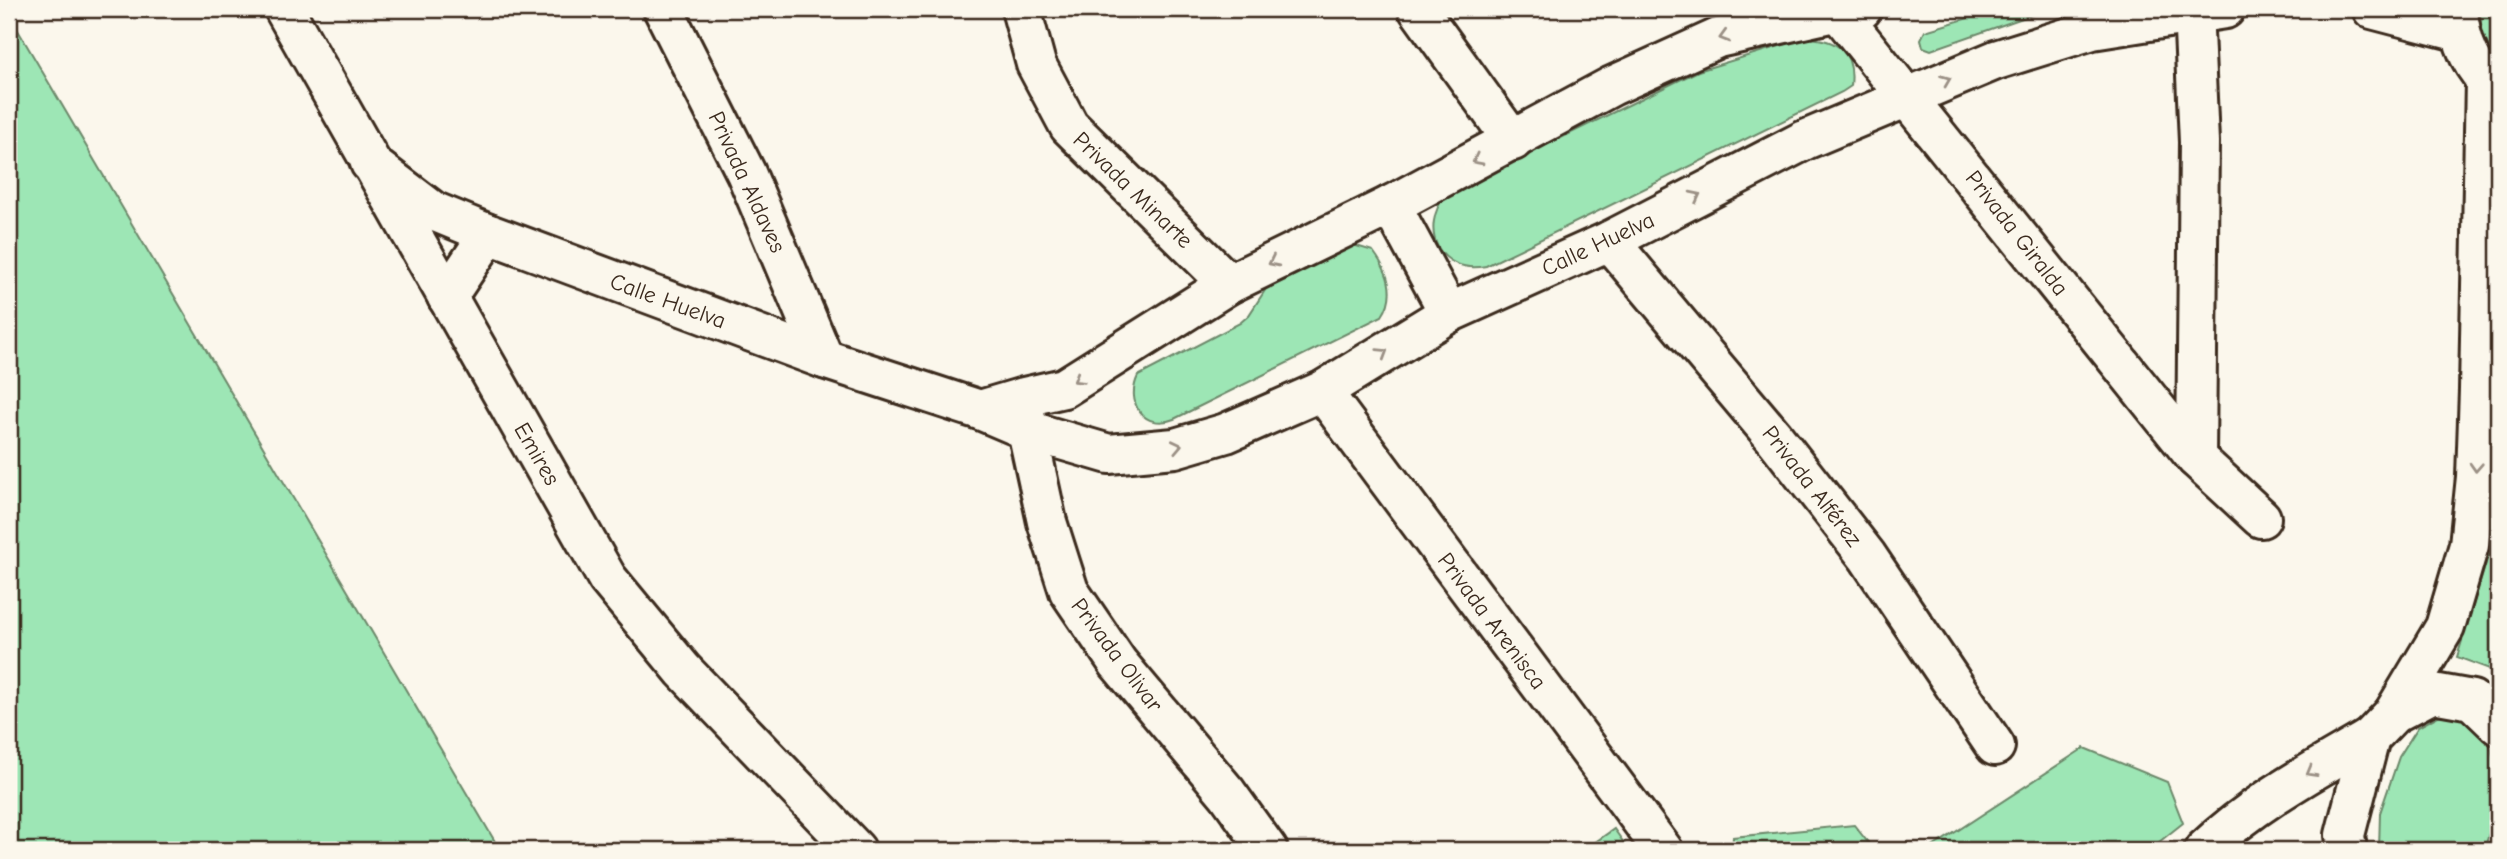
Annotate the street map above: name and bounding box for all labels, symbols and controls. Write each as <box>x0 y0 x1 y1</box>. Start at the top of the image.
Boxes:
one-way arrow <box>1718 29 1730 44</box>
one-way arrow <box>1939 74 1952 88</box>
street label: Privada Aldaves <box>702 107 792 257</box>
street label: Privada Minarte <box>1068 126 1198 254</box>
one-way arrow <box>1471 152 1484 165</box>
street label: Privada Giralda <box>1960 165 2074 301</box>
one-way arrow <box>1688 191 1701 205</box>
street label: Calle Huelva <box>1537 206 1659 282</box>
one-way arrow <box>1268 254 1280 268</box>
street label: Calle Huelva <box>606 268 730 334</box>
one-way arrow <box>1376 349 1389 362</box>
one-way arrow <box>1073 371 1086 384</box>
street label: Emires <box>508 418 566 490</box>
street label: Privada Alférez <box>1756 420 1868 552</box>
one-way arrow <box>1171 440 1183 455</box>
one-way arrow <box>2469 461 2484 472</box>
street label: Privada Arenisca <box>1432 547 1552 695</box>
street label: Privada Olivar <box>1066 593 1169 718</box>
one-way arrow <box>2305 764 2318 777</box>

